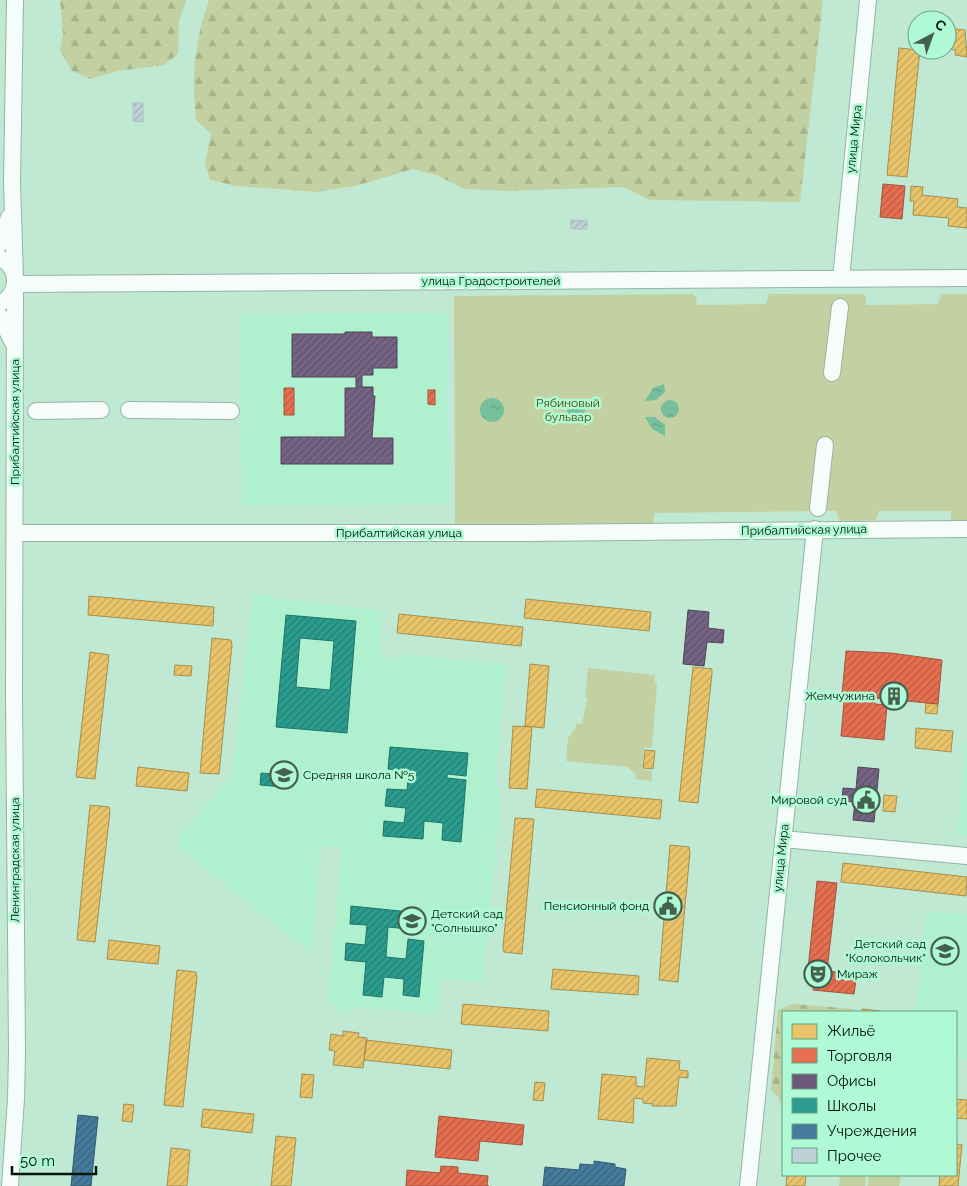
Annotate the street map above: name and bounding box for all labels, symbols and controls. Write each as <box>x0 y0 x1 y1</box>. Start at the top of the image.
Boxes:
north arrow <box>907 10 957 60</box>
text: С <box>932 16 950 35</box>
street label: улица Мира <box>843 104 865 174</box>
street label: улица Градостроителей <box>422 274 561 288</box>
street label: Прибалтийская улица <box>8 359 22 485</box>
park label: Рябиновый бульвар <box>536 396 600 424</box>
street label: Прибалтийская улица <box>741 522 867 538</box>
street label: Прибалтийская улица <box>336 526 462 540</box>
building icon: Жемчужина <box>879 681 909 711</box>
place label: Жемчужина <box>805 689 875 703</box>
school or university icon: Средняя школа №5 <box>269 760 299 790</box>
place label: Средняя школа №5 <box>303 768 415 782</box>
public building icon: Мировой суд <box>851 785 881 815</box>
place label: Мировой суд <box>771 793 847 807</box>
street label: Ленинградская улица <box>8 798 22 922</box>
street label: улица Мира <box>770 823 792 893</box>
public building icon: Пенсионный фонд <box>653 891 683 921</box>
place label: Пенсионный фонд <box>544 899 649 913</box>
school or university icon: Детский сад "Солнышко" <box>397 906 427 936</box>
place label: Детский сад "Солнышко" <box>431 907 503 935</box>
school or university icon: Детский сад "Колокольчик" <box>930 936 960 966</box>
place label: Детский сад "Колокольчик" <box>845 937 926 965</box>
theatre icon: Мираж <box>803 959 833 989</box>
place label: Мираж <box>837 967 879 981</box>
legend <box>782 1011 957 1176</box>
text: Жильё <box>827 1022 876 1040</box>
text: Торговля <box>827 1047 892 1065</box>
text: Офисы <box>827 1072 876 1090</box>
text: Школы <box>827 1097 876 1115</box>
text: Учреждения <box>827 1122 917 1140</box>
scale bar <box>12 1144 96 1176</box>
text: Прочее <box>827 1147 881 1165</box>
text: 50 m <box>20 1152 55 1170</box>

